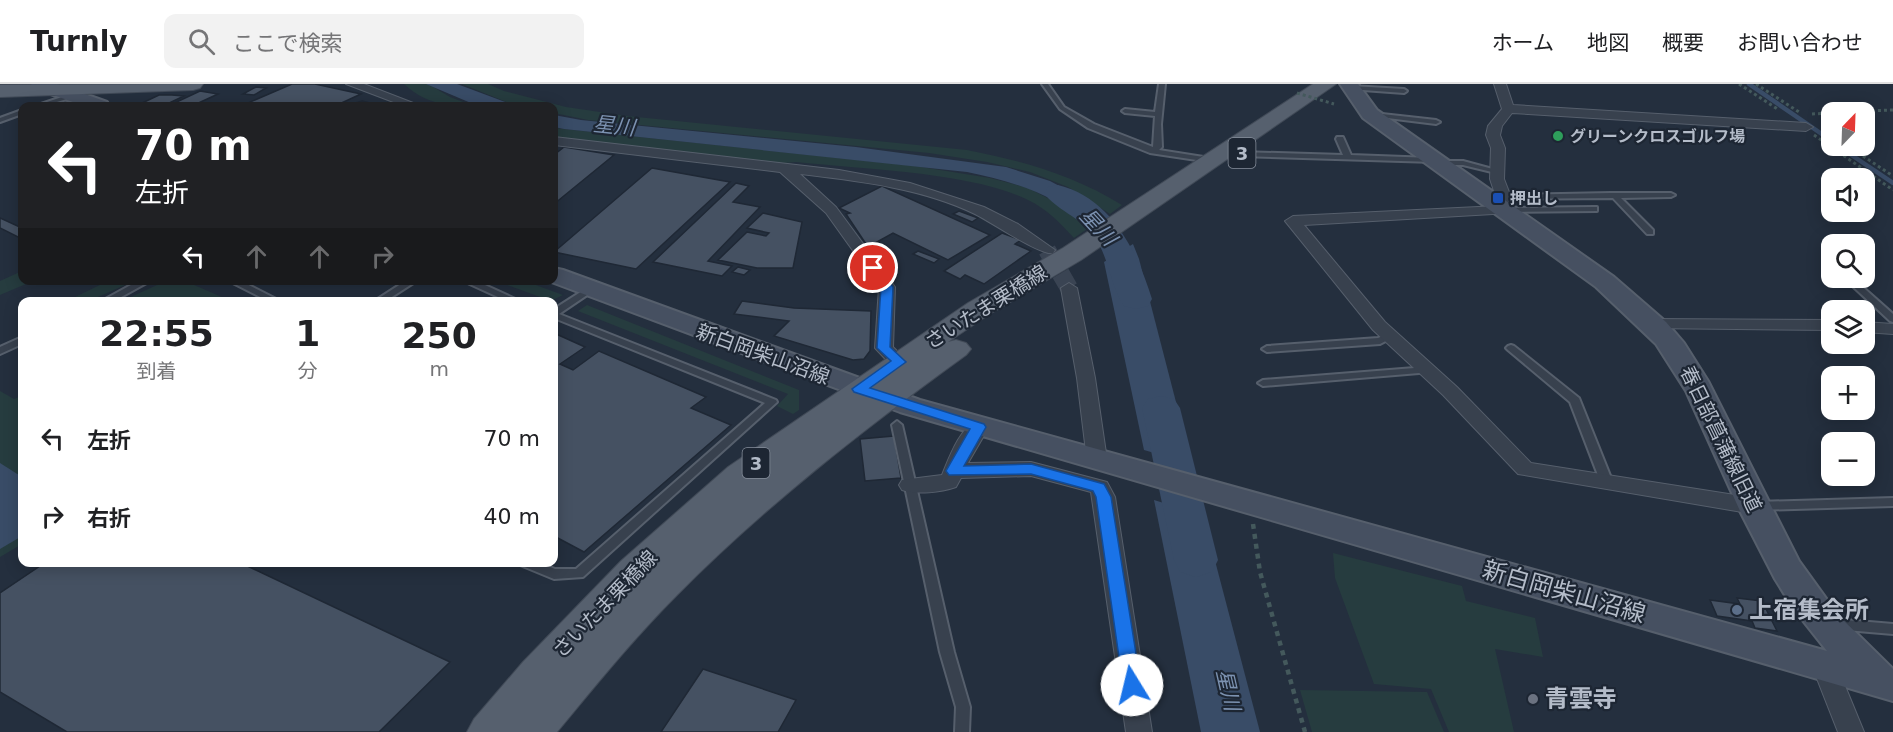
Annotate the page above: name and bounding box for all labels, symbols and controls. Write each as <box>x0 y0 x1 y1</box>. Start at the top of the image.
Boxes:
search box <box>164 14 584 68</box>
text: Turnly <box>30 25 128 58</box>
icon: search <box>185 25 218 58</box>
text: ここで検索 <box>233 31 343 56</box>
text: ホーム <box>1492 31 1554 55</box>
text: 地図 <box>1587 31 1629 55</box>
text: 概要 <box>1662 31 1704 55</box>
text: お問い合わせ <box>1737 31 1863 55</box>
north arrow <box>1821 102 1875 156</box>
map controls <box>1821 102 1875 486</box>
water label: 星川 <box>592 112 638 140</box>
text: 70 m <box>135 121 252 170</box>
icon: left <box>36 126 114 204</box>
place label: グリーンクロスゴルフ場 <box>1570 127 1745 146</box>
marker: グリーンクロスゴルフ場 <box>1551 129 1565 143</box>
road number: 3 <box>1228 138 1256 168</box>
button: sound <box>1821 168 1875 222</box>
text: 左折 <box>135 177 189 208</box>
place label: 押出し <box>1510 189 1558 208</box>
marker: 押出し <box>1491 191 1505 205</box>
water label: 星川 <box>1075 203 1122 252</box>
button: search <box>1821 234 1875 288</box>
icon: left <box>177 240 210 273</box>
icon: ahead <box>240 240 273 273</box>
icon: ahead <box>303 240 336 273</box>
icon: right <box>366 240 399 273</box>
pin <box>847 242 898 293</box>
icon: arrive <box>856 251 889 284</box>
street label: さいたま栗橋線 <box>921 260 1051 354</box>
button: layers <box>1821 300 1875 354</box>
text: 22:55 <box>99 313 214 354</box>
text: 1 <box>295 313 320 354</box>
text: 250 <box>402 315 477 356</box>
street label: 新白岡柴山沼線 <box>693 319 833 389</box>
text: m <box>429 357 449 381</box>
text: 到着 <box>137 359 177 383</box>
text: 分 <box>298 359 318 383</box>
street label: 春日部菖蒲線旧道 <box>1675 362 1767 516</box>
button: + <box>1821 366 1875 420</box>
icon: left <box>36 422 69 455</box>
text: 70 m <box>484 426 540 451</box>
text: 左折 <box>87 428 131 453</box>
button: − <box>1821 432 1875 486</box>
road number: 3 <box>742 448 770 478</box>
icon: right <box>36 500 69 533</box>
text: 40 m <box>484 504 540 529</box>
text: 右折 <box>87 506 131 531</box>
street label: さいたま栗橋線 <box>548 546 662 662</box>
street label: 新白岡柴山沼線 <box>1479 555 1649 629</box>
place label: 上宿集会所 <box>1749 596 1869 624</box>
marker: 上宿集会所 <box>1730 603 1744 617</box>
position arrow <box>1100 653 1164 717</box>
water label: 星川 <box>1212 667 1245 715</box>
place label: 青雲寺 <box>1545 685 1617 713</box>
marker: 青雲寺 <box>1526 692 1540 706</box>

